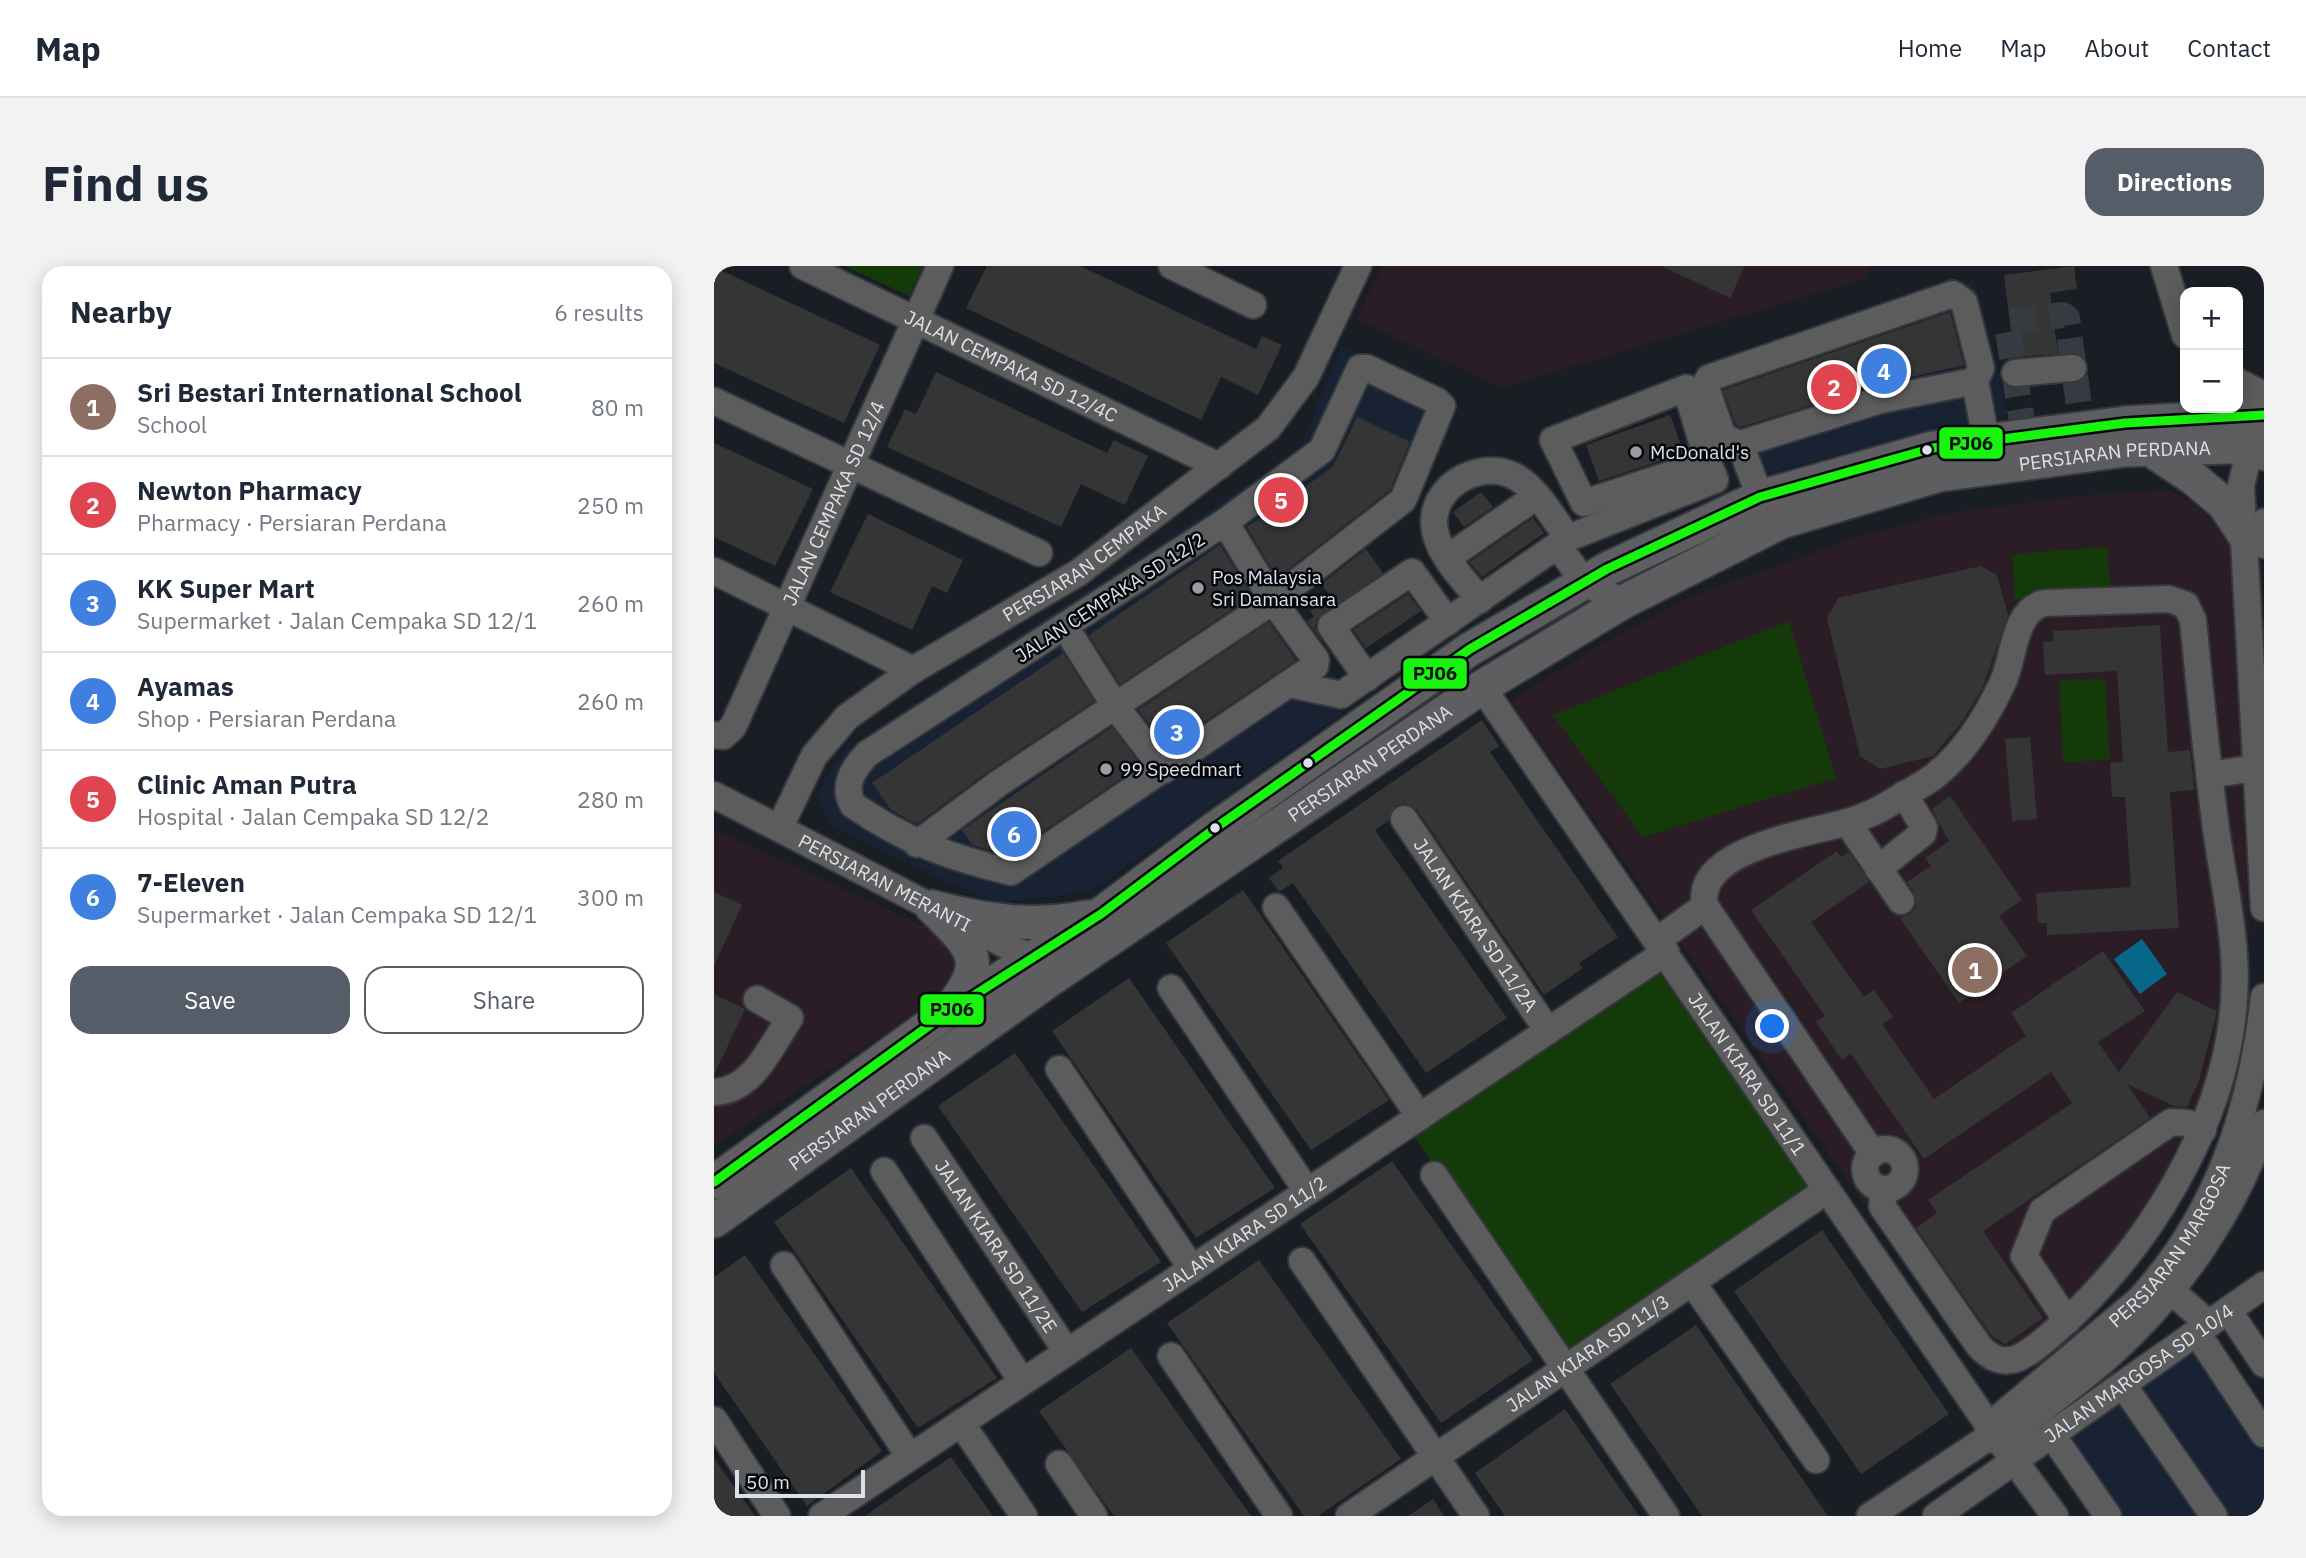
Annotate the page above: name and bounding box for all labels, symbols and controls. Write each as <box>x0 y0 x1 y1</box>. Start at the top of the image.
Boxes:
text: Map <box>35 27 101 70</box>
text: Home <box>1898 32 1962 64</box>
text: Map <box>2000 32 2046 64</box>
text: About <box>2084 32 2149 64</box>
text: Contact <box>2187 32 2271 64</box>
button: Directions <box>2085 148 2264 216</box>
text: Find us <box>42 151 209 214</box>
map controls <box>2180 287 2243 413</box>
button: + <box>2180 287 2243 350</box>
text: Nearby <box>70 292 172 331</box>
text: 6 results <box>554 297 644 327</box>
street label: JALAN CEMPAKA SD 12/4C <box>901 305 1122 428</box>
pin: 4 <box>1861 345 1907 397</box>
button: − <box>2180 350 2243 413</box>
pin: 2 <box>1811 361 1857 413</box>
text: Sri Bestari International School <box>137 375 522 409</box>
text: 1 <box>86 392 100 422</box>
text: 80 m <box>591 392 644 422</box>
street label: JALAN CEMPAKA SD 12/4 <box>777 397 890 609</box>
text: School <box>137 409 207 439</box>
line badge: PJ06 <box>1938 426 2004 460</box>
text: PJ06 <box>1949 431 1993 455</box>
street label: PERSIARAN PERDANA <box>2017 436 2211 476</box>
place label: McDonald's <box>1650 440 1749 464</box>
unlabelled marker <box>1920 443 1934 457</box>
marker: McDonald's <box>1628 444 1644 460</box>
text: Newton Pharmacy <box>137 473 362 507</box>
pin: 5 <box>1258 474 1304 526</box>
text: 2 <box>86 490 100 520</box>
text: 250 m <box>577 490 644 520</box>
street label: PERSIARAN CEMPAKA <box>998 498 1171 627</box>
text: Pharmacy · Persiaran Perdana <box>137 507 447 537</box>
street label: JALAN CEMPAKA SD 12/2 <box>1011 527 1209 667</box>
place label: Pos Malaysia Sri Damansara <box>1212 565 1336 611</box>
text: KK Super Mart <box>137 571 315 605</box>
marker: Pos Malaysia Sri Damansara <box>1190 580 1206 596</box>
text: 3 <box>86 588 100 618</box>
text: 260 m <box>577 588 644 618</box>
text: Supermarket · Jalan Cempaka SD 12/1 <box>137 605 537 635</box>
line badge: PJ06 <box>1402 657 1468 690</box>
text: PJ06 <box>1413 661 1457 685</box>
text: Ayamas <box>137 669 234 703</box>
text: 4 <box>86 686 100 716</box>
text: 260 m <box>577 686 644 716</box>
street label: PERSIARAN PERDANA <box>1283 699 1456 827</box>
text: Shop · Persiaran Perdana <box>137 703 396 733</box>
pin: 3 <box>1154 706 1200 758</box>
unlabelled marker <box>1301 756 1315 770</box>
place label: 99 Speedmart <box>1120 757 1242 781</box>
marker: 99 Speedmart <box>1098 761 1114 777</box>
text: Clinic Aman Putra <box>137 767 357 801</box>
text: 5 <box>86 784 100 814</box>
text: 280 m <box>577 784 644 814</box>
text: Hospital · Jalan Cempaka SD 12/2 <box>137 801 489 831</box>
pin: 6 <box>991 808 1037 860</box>
unlabelled marker <box>1208 821 1222 835</box>
street label: PERSIARAN MERANTI <box>795 829 975 937</box>
street label: JALAN KIARA SD 11/2A <box>1409 834 1543 1016</box>
text: 7-Eleven <box>137 865 245 899</box>
text: 6 <box>86 882 100 912</box>
text: 300 m <box>577 882 644 912</box>
text: Supermarket · Jalan Cempaka SD 12/1 <box>137 899 537 929</box>
pin: 1 <box>1952 944 1998 996</box>
button: Save <box>70 966 350 1034</box>
button: Share <box>364 966 644 1034</box>
street label: JALAN KIARA SD 11/1 <box>1683 988 1812 1160</box>
line badge: PJ06 <box>919 993 985 1026</box>
text: PJ06 <box>930 997 974 1021</box>
your location <box>1755 1009 1789 1043</box>
street label: PERSIARAN PERDANA <box>784 1043 954 1176</box>
street label: JALAN KIARA SD 11/2E <box>930 1155 1063 1337</box>
street label: PERSIARAN MARGOSA <box>2104 1160 2235 1332</box>
street label: JALAN KIARA SD 11/2 <box>1158 1170 1331 1297</box>
street label: JALAN KIARA SD 11/3 <box>1502 1289 1674 1417</box>
street label: JALAN MARGOSA SD 10/4 <box>2040 1298 2238 1448</box>
scale bar <box>735 1467 864 1499</box>
text: 50 m <box>746 1470 790 1494</box>

